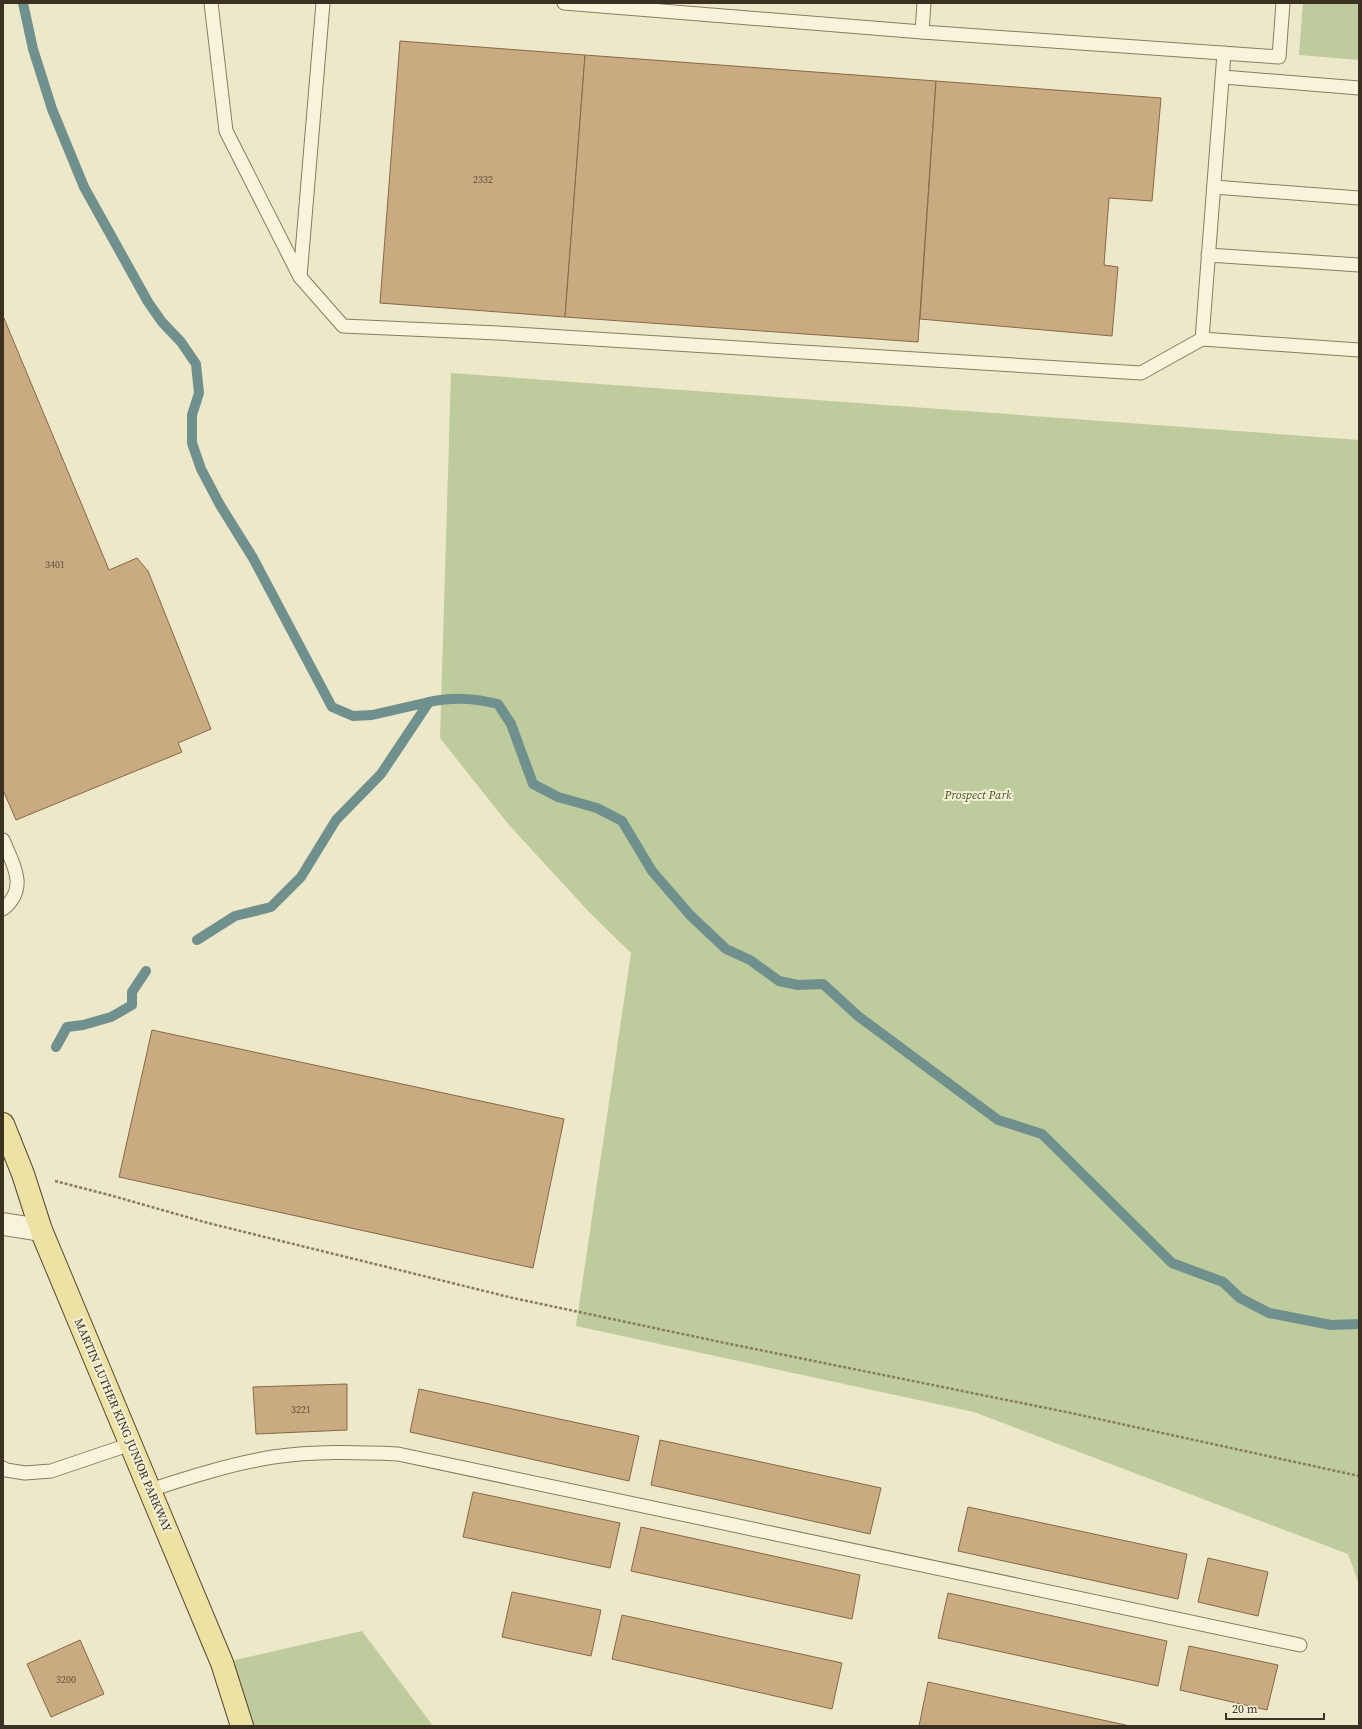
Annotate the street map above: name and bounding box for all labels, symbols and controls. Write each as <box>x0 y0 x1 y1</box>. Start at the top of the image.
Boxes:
house number: 2332 <box>473 173 493 186</box>
house number: 3401 <box>45 558 65 571</box>
park label: Prospect Park <box>943 787 1012 803</box>
street label: MARTIN LUTHER KING JUNIOR PARKWAY <box>71 1316 176 1535</box>
house number: 3221 <box>291 1403 311 1416</box>
house number: 3200 <box>56 1673 76 1686</box>
scale bar <box>1226 1695 1324 1721</box>
text: 20 m <box>1232 1701 1258 1717</box>

